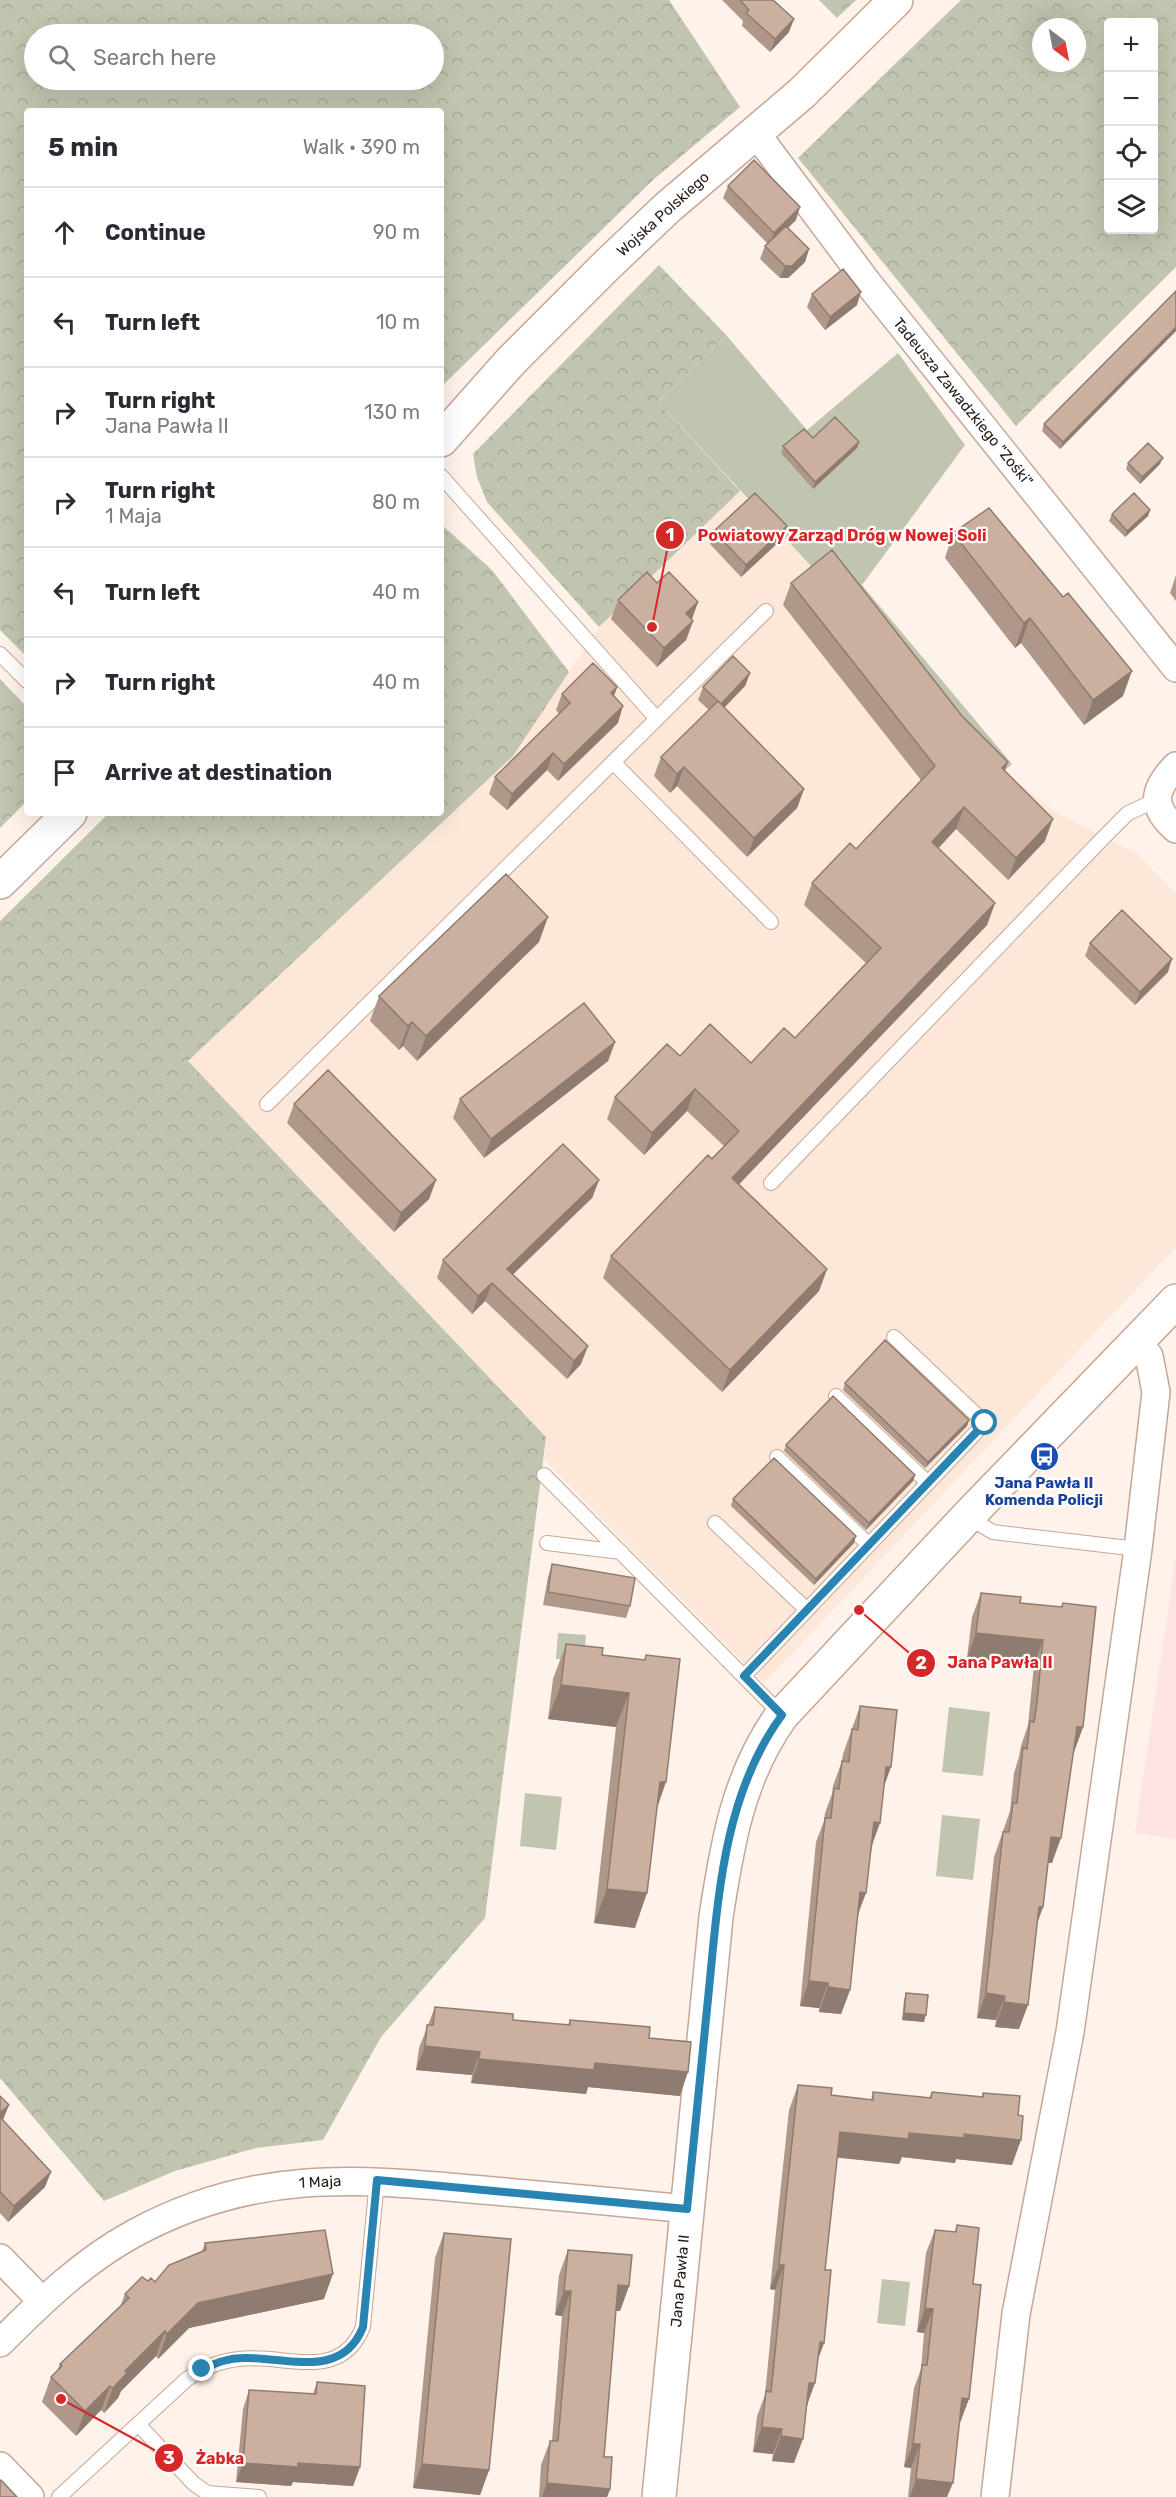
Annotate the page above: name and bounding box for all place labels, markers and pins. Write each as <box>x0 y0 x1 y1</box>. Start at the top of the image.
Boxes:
callout: Powiatowy Zarząd Dróg w Nowej Soli <box>655 518 999 552</box>
bus stop icon: Jana Pawła II Komenda Policji <box>1028 1440 1060 1472</box>
place label: Jana Pawła II Komenda Policji <box>985 1474 1103 1509</box>
callout: Jana Pawła II <box>906 1646 1065 1680</box>
callout: Żabka <box>154 2441 257 2475</box>

